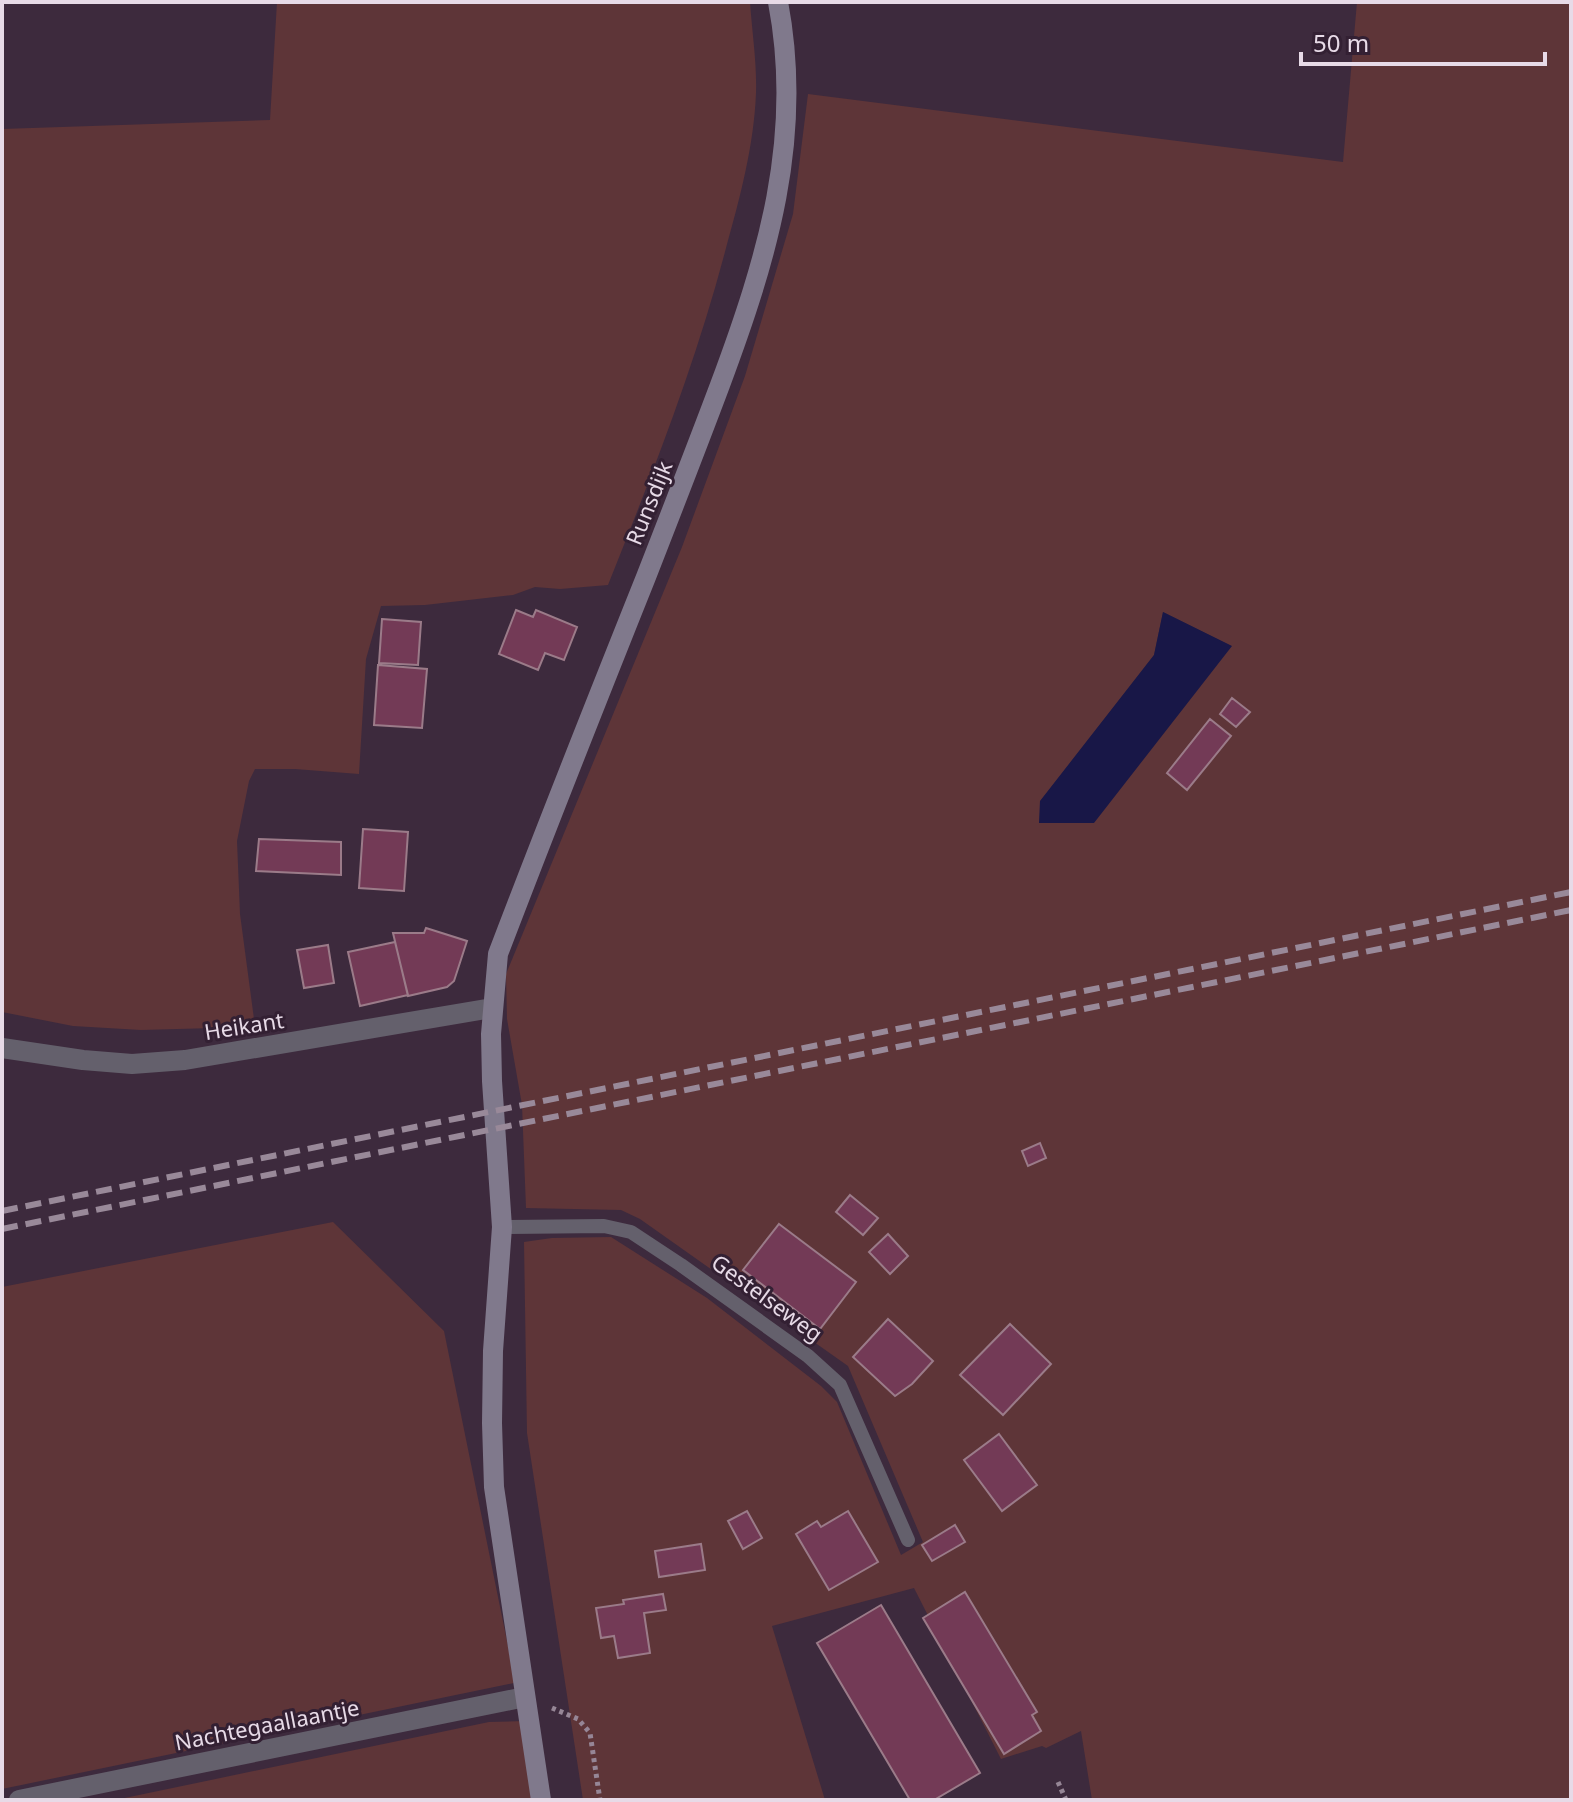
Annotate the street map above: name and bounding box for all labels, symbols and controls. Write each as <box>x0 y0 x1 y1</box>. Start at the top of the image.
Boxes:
scale bar <box>1301 16 1545 66</box>
text: 50 m <box>1313 26 1369 59</box>
street label: Runsdijk <box>618 456 679 549</box>
street label: Heikant <box>202 1004 286 1046</box>
street label: Gestelseweg <box>706 1247 829 1348</box>
street label: Nachtegaallaantje <box>172 1691 362 1757</box>

